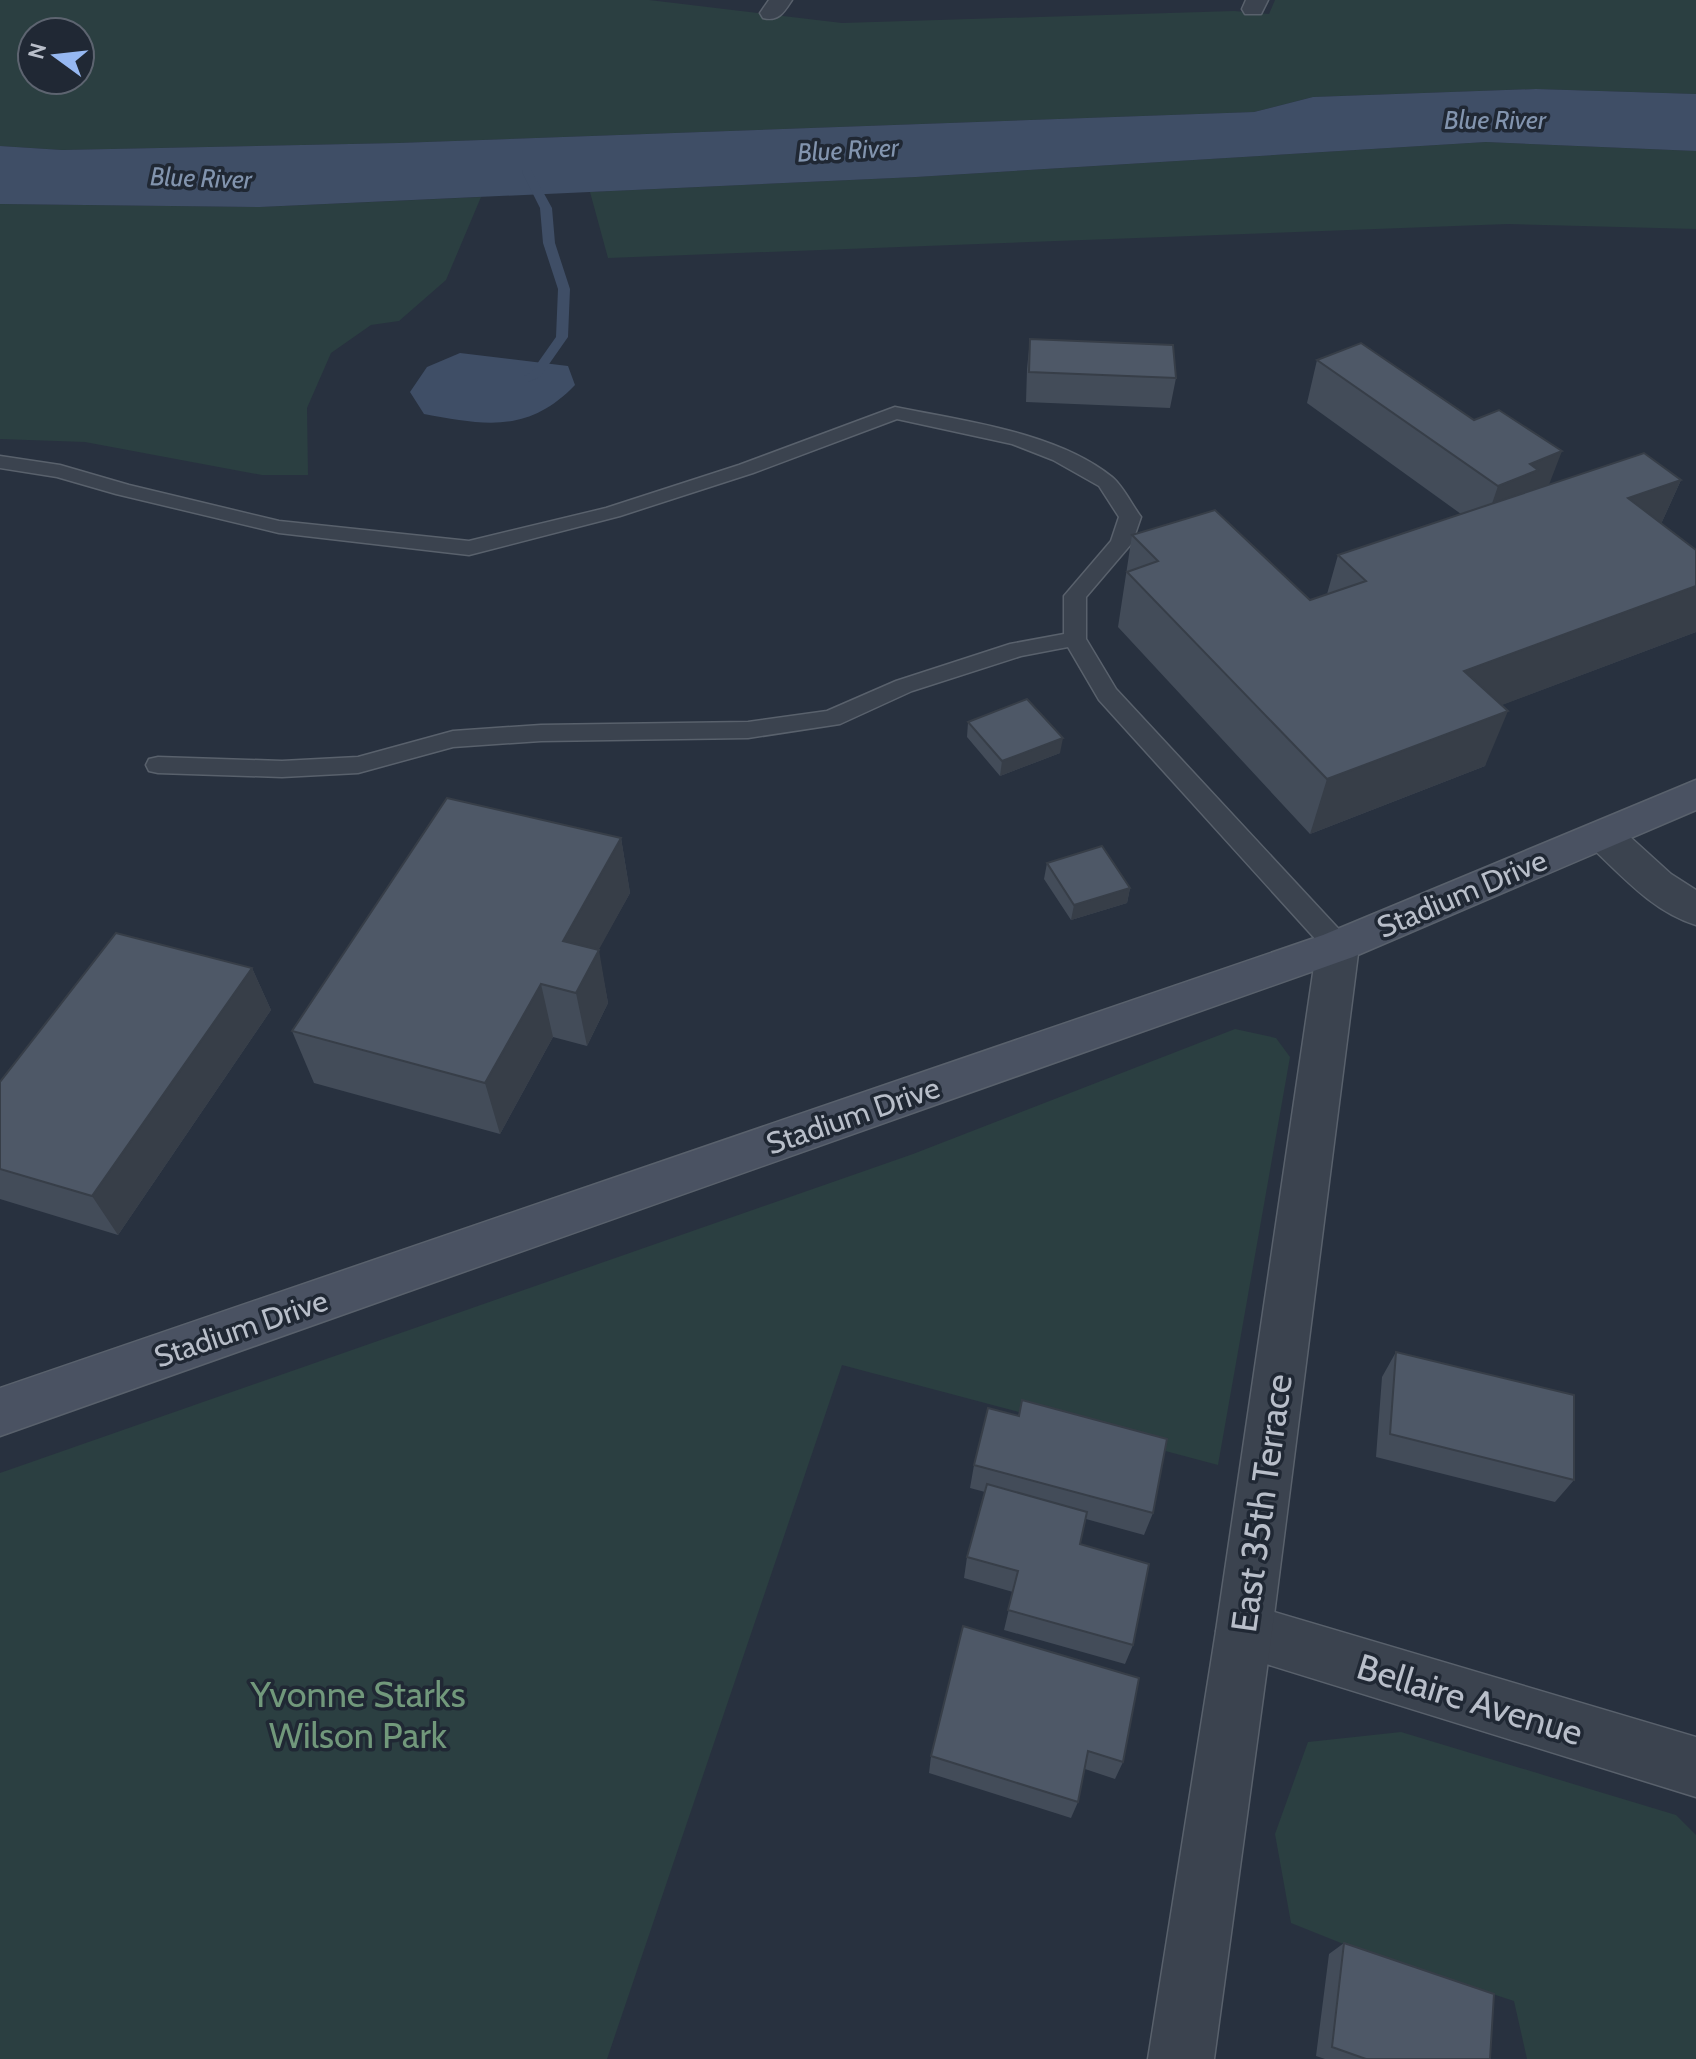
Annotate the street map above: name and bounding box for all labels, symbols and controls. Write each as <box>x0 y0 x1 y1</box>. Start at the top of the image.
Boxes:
north arrow <box>16 16 96 96</box>
text: N <box>22 40 52 62</box>
water label: Blue River <box>1444 104 1547 136</box>
water label: Blue River <box>796 131 901 169</box>
water label: Blue River <box>150 160 253 196</box>
street label: Stadium Drive <box>1371 841 1552 946</box>
street label: Stadium Drive <box>761 1069 944 1162</box>
street label: Stadium Drive <box>149 1282 332 1375</box>
street label: East 35th Terrace <box>1221 1371 1301 1635</box>
street label: Bellaire Avenue <box>1352 1644 1588 1754</box>
park label: Yvonne Starks Wilson Park <box>249 1672 466 1757</box>

